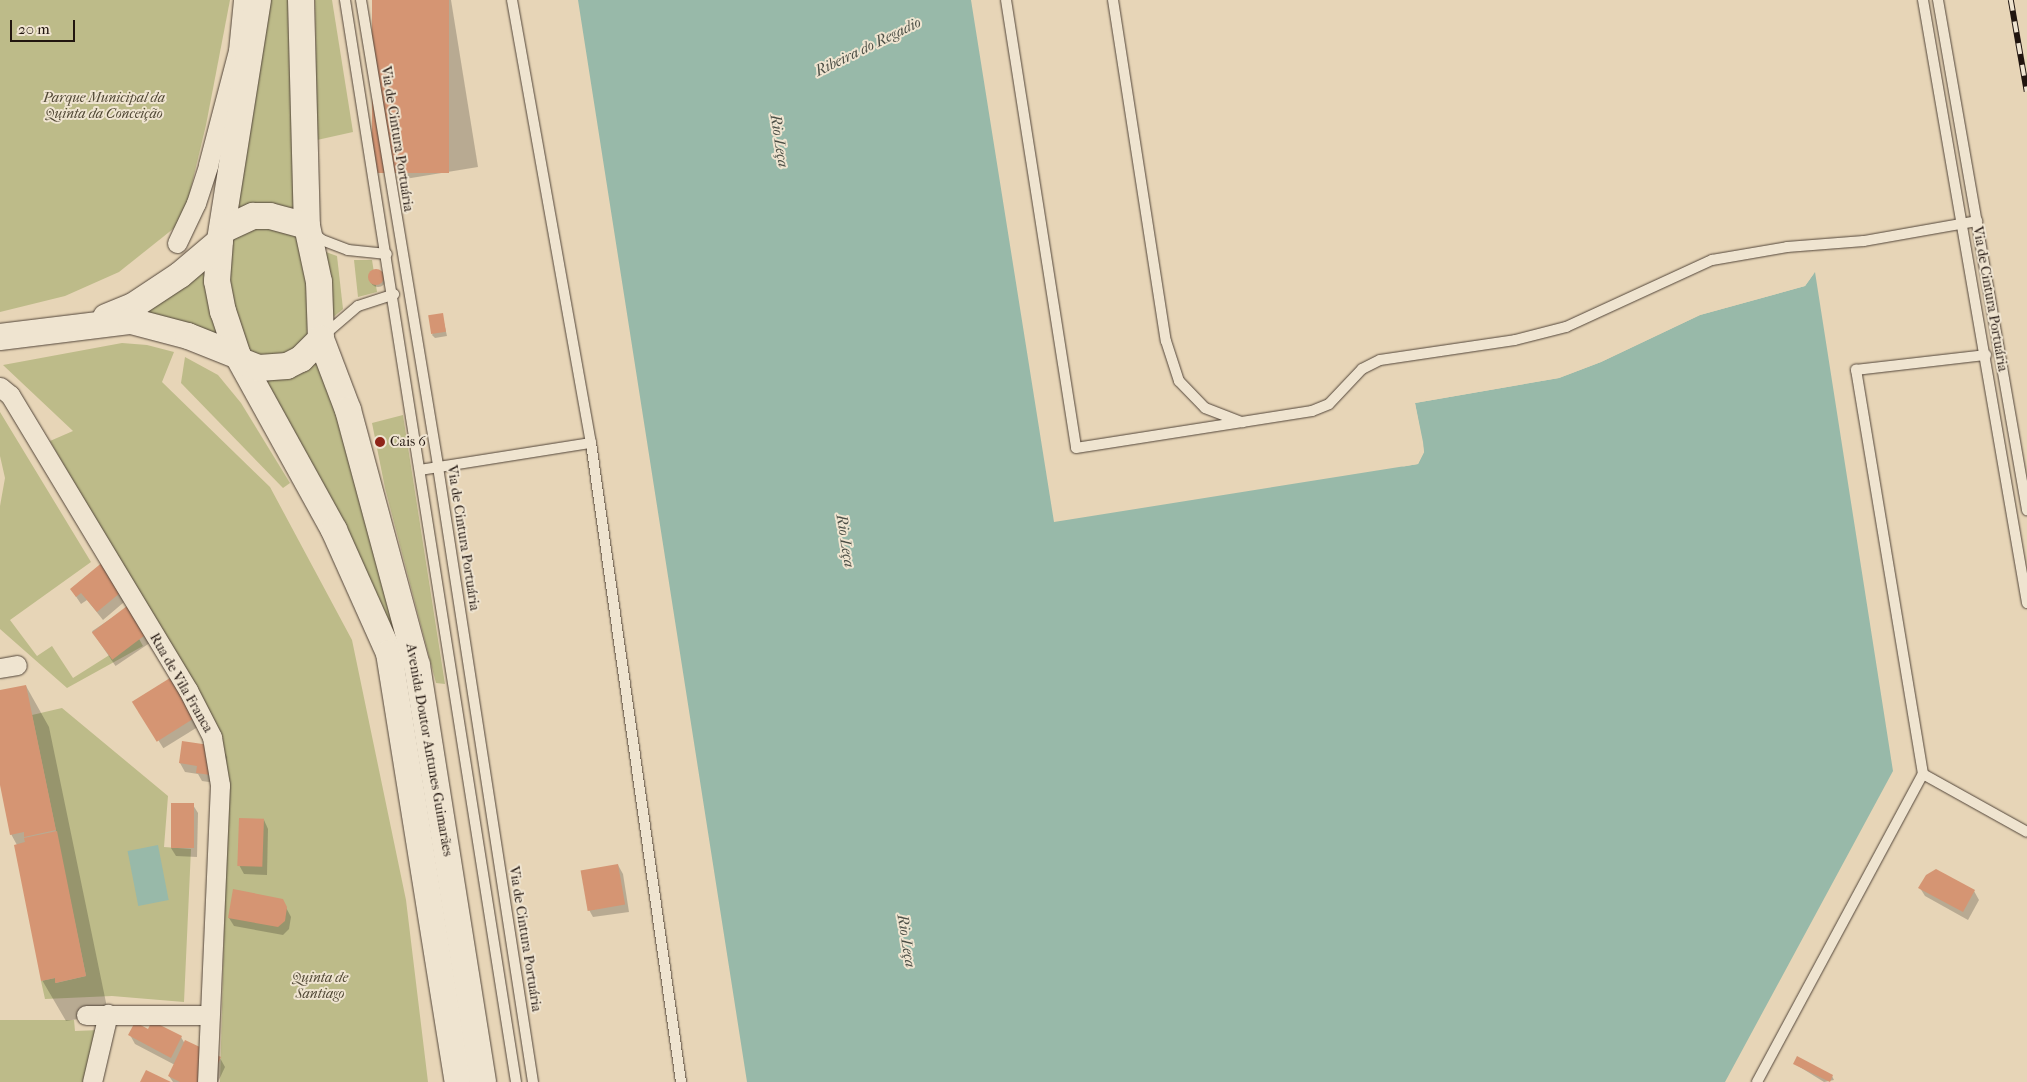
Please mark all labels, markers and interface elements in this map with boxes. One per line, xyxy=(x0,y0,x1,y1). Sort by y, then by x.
scale bar xyxy=(12,10,78,42)
water label: Ribeira do Regadio xyxy=(812,14,924,80)
text: 20 m xyxy=(18,20,50,38)
street label: Via de Cintura Portuária xyxy=(377,65,417,213)
park label: Parque Municipal da Quinta da Conceição xyxy=(43,90,165,122)
water label: Rio Leça xyxy=(766,113,792,169)
street label: Via de Cintura Portuária xyxy=(1969,225,2011,373)
place label: Cais 6 xyxy=(390,434,426,450)
marker: Cais 6 xyxy=(374,436,386,448)
street label: Via de Cintura Portuária xyxy=(443,464,483,612)
water label: Rio Leça xyxy=(832,513,858,569)
street label: Rua de Vila Franca xyxy=(146,630,216,736)
street label: Avenida Doutor Antunes Guimarães xyxy=(402,642,456,858)
street label: Via de Cintura Portuária xyxy=(505,865,545,1013)
water label: Rio Leça xyxy=(893,913,919,969)
park label: Quinta de Santiago xyxy=(292,970,348,1002)

